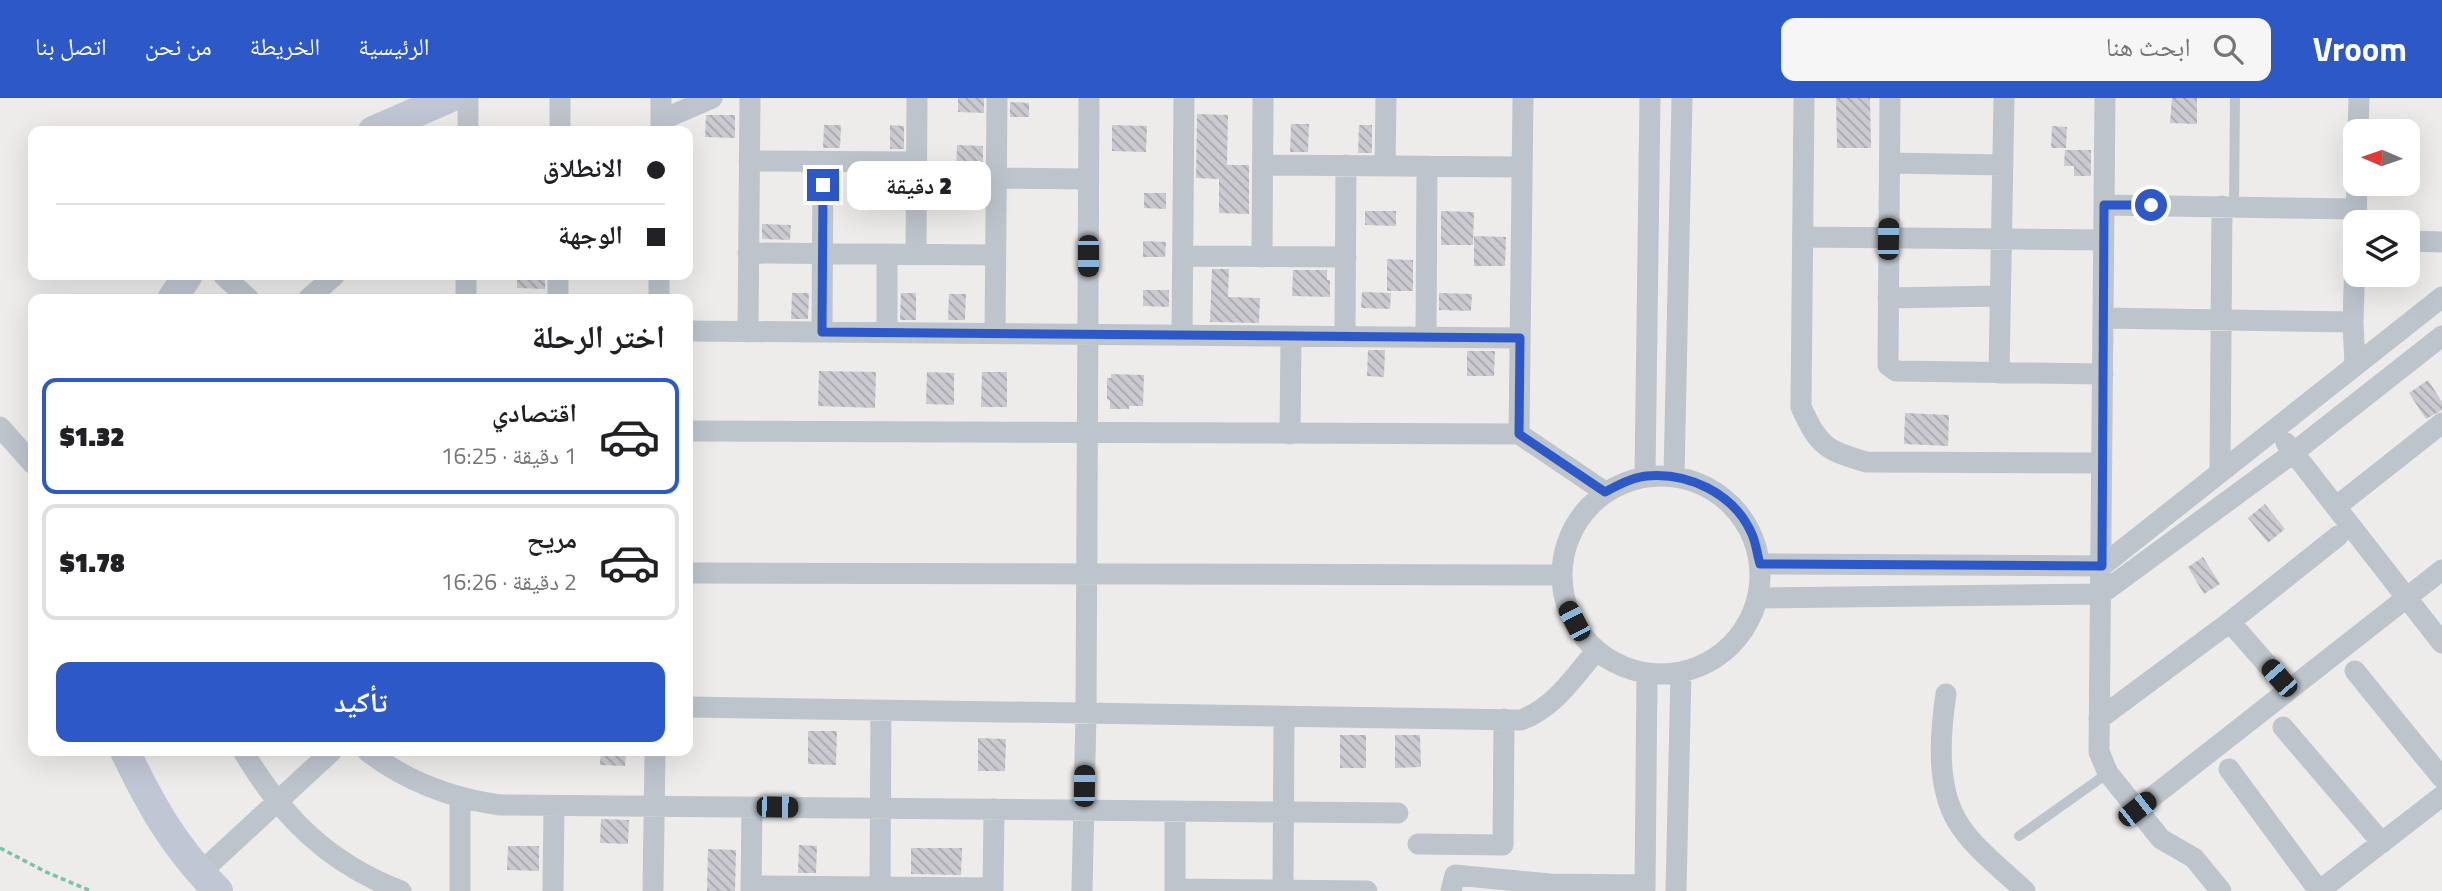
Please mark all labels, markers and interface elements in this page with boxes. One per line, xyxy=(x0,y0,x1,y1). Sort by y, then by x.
search box xyxy=(1781,18,2271,81)
text: Vroom xyxy=(2313,24,2407,74)
text: ابحث هنا xyxy=(2106,27,2191,66)
text: اتصل بنا xyxy=(35,28,107,64)
text: من نحن xyxy=(145,28,212,64)
text: الخريطة xyxy=(250,28,320,64)
text: الرئيسية xyxy=(358,28,429,64)
icon: search xyxy=(2209,30,2247,68)
north arrow xyxy=(2343,119,2420,196)
map controls xyxy=(2343,119,2420,287)
text: الانطلاق xyxy=(543,148,623,187)
callout: 2 دقيقة xyxy=(848,160,991,210)
text: 2 دقيقة xyxy=(886,168,952,203)
route end xyxy=(807,169,839,201)
route start xyxy=(2135,189,2167,221)
button: layers xyxy=(2343,210,2420,287)
text: الوجهة xyxy=(558,215,623,254)
car xyxy=(1878,218,1899,260)
car xyxy=(1078,235,1099,277)
text: اختر الرحلة xyxy=(532,312,665,360)
text: اقتصادي xyxy=(492,393,577,432)
icon: car xyxy=(598,405,661,468)
text: $1.32 xyxy=(60,417,125,456)
text: 1 دقيقة · 16:25 xyxy=(441,438,577,473)
text: مريح xyxy=(527,519,577,558)
icon: car xyxy=(598,531,661,594)
text: $1.78 xyxy=(60,543,125,582)
text: 2 دقيقة · 16:26 xyxy=(441,564,577,599)
car xyxy=(1555,598,1594,644)
car xyxy=(2258,655,2301,701)
button: تأكيد xyxy=(56,662,665,742)
car xyxy=(1074,765,1095,807)
car xyxy=(2114,788,2161,830)
car xyxy=(756,796,799,818)

